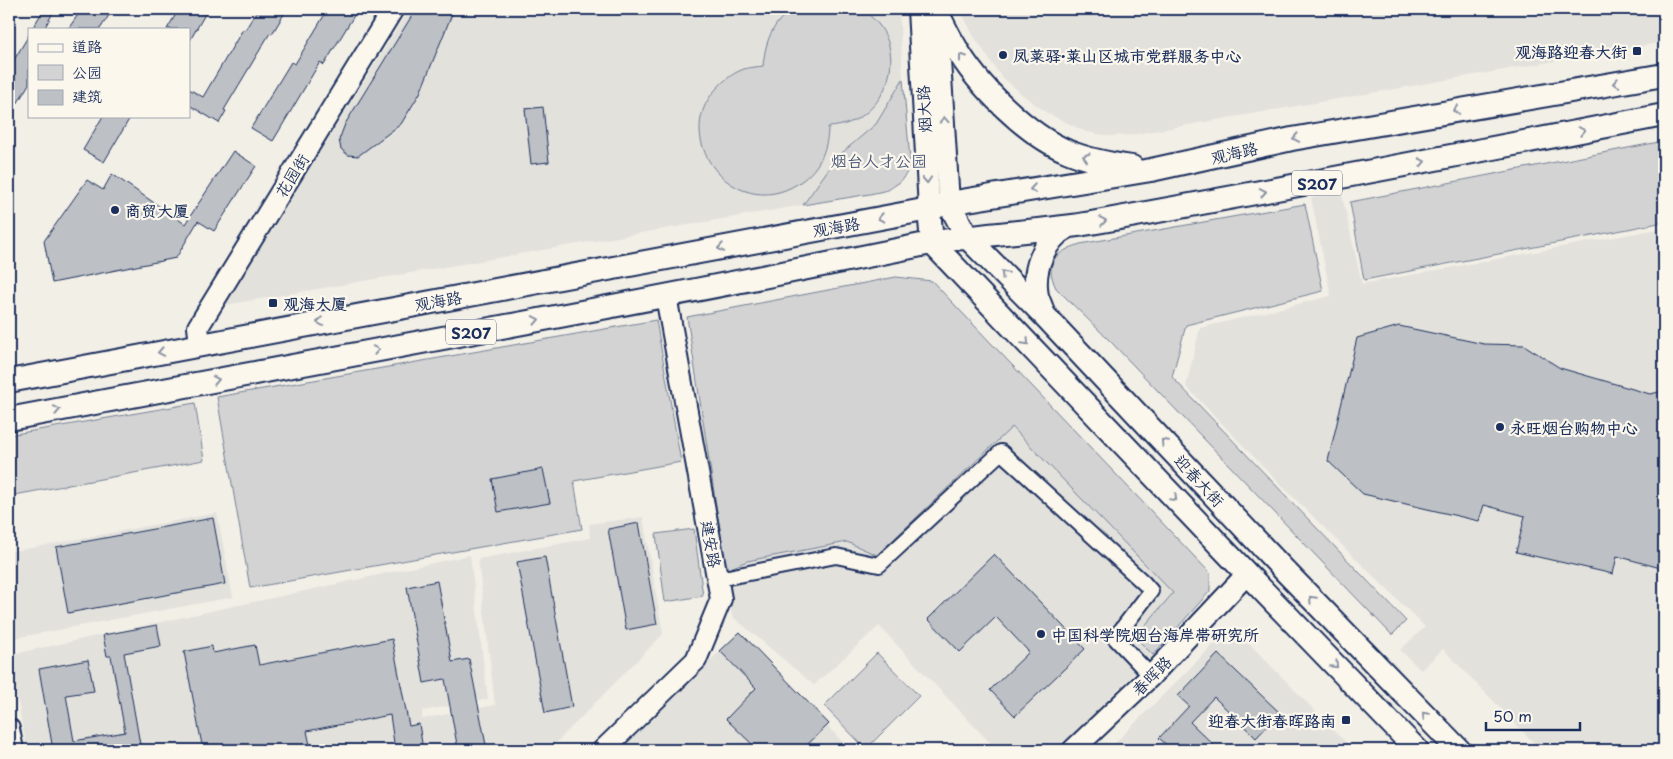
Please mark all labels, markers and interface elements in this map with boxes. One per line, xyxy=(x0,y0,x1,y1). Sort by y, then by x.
legend xyxy=(28,28,190,118)
text: 道路 xyxy=(72,34,102,57)
place label: 观海路迎春大街 xyxy=(1515,39,1627,63)
place label: 凤莱驿·莱山区城市党群服务中心 xyxy=(1013,43,1242,67)
marker: 观海路迎春大街 xyxy=(1631,45,1643,57)
marker: 凤莱驿·莱山区城市党群服务中心 xyxy=(997,49,1009,61)
one-way arrow xyxy=(959,53,968,63)
text: 公园 xyxy=(72,60,102,83)
one-way arrow xyxy=(1612,77,1621,87)
text: 建筑 xyxy=(72,84,102,107)
street label: 烟大路 xyxy=(910,84,936,134)
one-way arrow xyxy=(1452,105,1460,115)
one-way arrow xyxy=(938,115,949,123)
one-way arrow xyxy=(1577,126,1586,136)
one-way arrow xyxy=(1292,133,1300,143)
street label: 观海路 xyxy=(1208,135,1260,169)
street label: 花园街 xyxy=(268,148,314,202)
park label: 烟台人才公园 xyxy=(831,148,927,172)
one-way arrow xyxy=(1082,153,1090,163)
one-way arrow xyxy=(1418,157,1427,168)
road number: S207 xyxy=(1292,170,1342,196)
one-way arrow xyxy=(922,176,933,184)
one-way arrow xyxy=(1029,184,1038,194)
one-way arrow xyxy=(1258,188,1267,198)
place label: 商贸大厦 xyxy=(125,198,189,222)
marker: 商贸大厦 xyxy=(109,204,121,216)
street label: 观海路 xyxy=(810,210,862,242)
one-way arrow xyxy=(876,213,885,223)
one-way arrow xyxy=(1098,216,1107,226)
one-way arrow xyxy=(717,242,725,252)
one-way arrow xyxy=(1001,271,1010,280)
street label: 观海路 xyxy=(412,284,464,316)
place label: 观海大厦 xyxy=(283,291,347,315)
marker: 观海大厦 xyxy=(267,297,279,309)
one-way arrow xyxy=(316,316,325,327)
one-way arrow xyxy=(531,316,540,326)
road number: S207 xyxy=(446,320,496,344)
one-way arrow xyxy=(1020,336,1029,345)
one-way arrow xyxy=(156,346,165,356)
one-way arrow xyxy=(372,346,380,356)
one-way arrow xyxy=(212,375,221,386)
one-way arrow xyxy=(52,405,61,416)
place label: 永旺烟台购物中心 xyxy=(1510,415,1638,439)
marker: 永旺烟台购物中心 xyxy=(1494,421,1506,433)
one-way arrow xyxy=(1161,439,1170,448)
street label: 迎春大街 xyxy=(1169,448,1231,512)
one-way arrow xyxy=(1168,492,1177,501)
street label: 建安路 xyxy=(696,518,728,570)
one-way arrow xyxy=(1309,595,1318,604)
place label: 中国科学院烟台海岸带研究所 xyxy=(1051,622,1259,646)
marker: 中国科学院烟台海岸带研究所 xyxy=(1035,628,1047,640)
street label: 春晖路 xyxy=(1126,650,1176,700)
one-way arrow xyxy=(1329,660,1338,669)
scale bar xyxy=(1486,699,1579,731)
text: 50 m xyxy=(1493,704,1532,727)
place label: 迎春大街春晖路南 xyxy=(1208,708,1336,732)
one-way arrow xyxy=(1422,712,1431,721)
marker: 迎春大街春晖路南 xyxy=(1340,714,1352,726)

